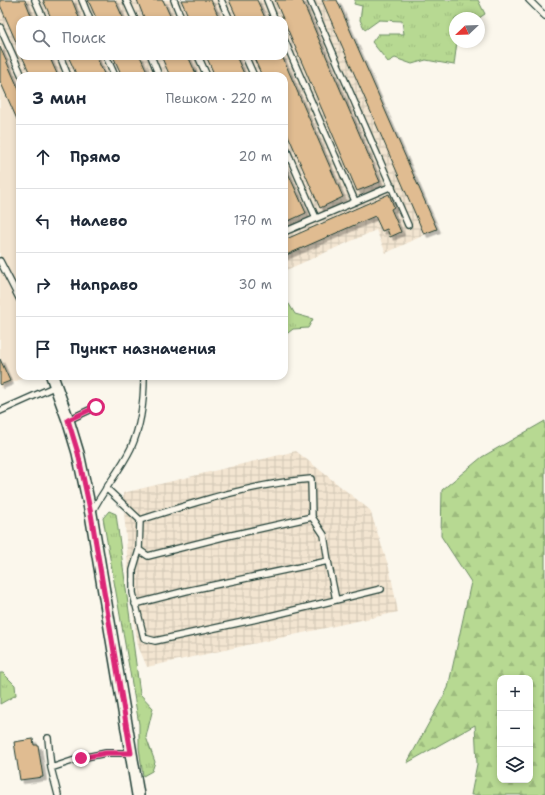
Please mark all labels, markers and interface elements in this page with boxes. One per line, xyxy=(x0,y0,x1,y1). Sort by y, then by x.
north arrow xyxy=(449,12,485,48)
search box xyxy=(16,16,288,60)
icon: search xyxy=(30,27,52,49)
text: Поиск xyxy=(62,28,106,48)
text: 3 мин xyxy=(32,87,87,109)
text: Пешком · 220 m xyxy=(166,90,272,107)
icon: ahead xyxy=(32,146,54,168)
text: Прямо xyxy=(70,147,120,167)
text: 20 m xyxy=(239,148,272,165)
icon: left xyxy=(32,210,54,232)
text: Налево xyxy=(70,211,128,231)
text: 170 m xyxy=(234,212,272,229)
icon: right xyxy=(32,274,54,296)
text: Направо xyxy=(70,275,138,295)
text: 30 m xyxy=(238,276,272,293)
icon: arrive xyxy=(32,338,54,360)
text: Пункт назначения xyxy=(70,339,216,359)
route start xyxy=(87,398,105,416)
map controls xyxy=(497,675,533,783)
button: + xyxy=(497,675,533,711)
button: − xyxy=(497,711,533,747)
button: layers xyxy=(497,747,533,783)
route end xyxy=(72,749,90,767)

